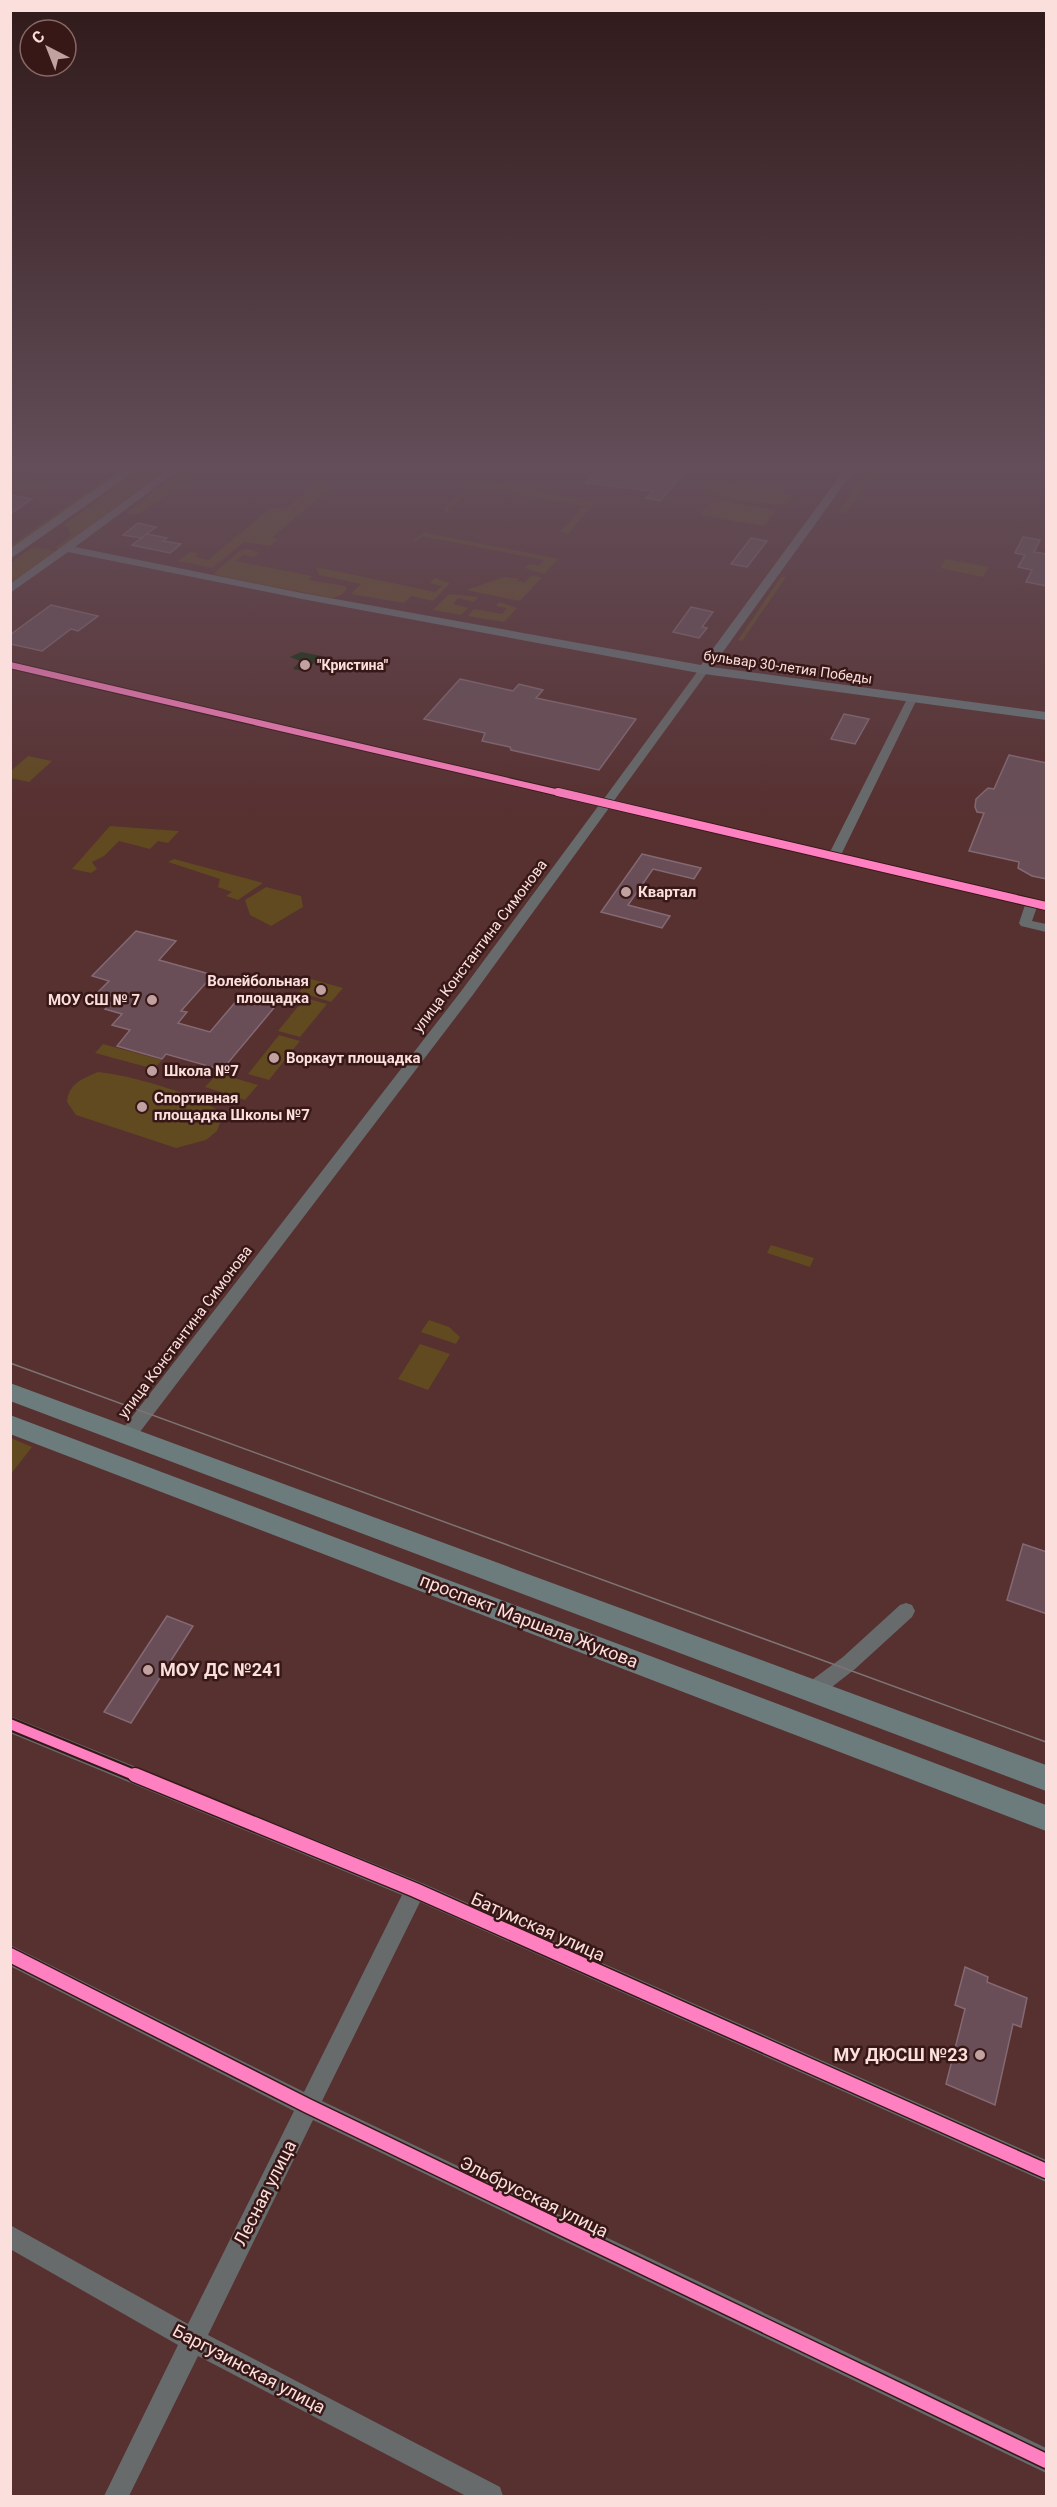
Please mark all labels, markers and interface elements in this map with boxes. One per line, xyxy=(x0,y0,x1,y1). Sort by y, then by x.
north arrow xyxy=(18,18,78,78)
text: С xyxy=(28,27,49,48)
street label: бульвар 30-летия Победы xyxy=(703,647,873,687)
place label: "Кристина" xyxy=(317,657,389,673)
marker: "Кристина" xyxy=(298,658,312,672)
street label: улица Константина Симонова xyxy=(409,856,551,1036)
place label: Квартал xyxy=(638,883,696,901)
marker: Квартал xyxy=(619,885,633,899)
place label: Волейбольная площадка xyxy=(207,972,309,1007)
marker: Волейбольная площадка xyxy=(314,983,328,997)
place label: МОУ СШ № 7 xyxy=(48,991,140,1009)
marker: МОУ СШ № 7 xyxy=(145,993,159,1007)
place label: Воркаут площадка xyxy=(286,1049,421,1067)
marker: Воркаут площадка xyxy=(267,1051,281,1065)
place label: Школа №7 xyxy=(164,1062,239,1080)
marker: Школа №7 xyxy=(145,1064,159,1078)
place label: Спортивная площадка Школы №7 xyxy=(154,1089,310,1124)
marker: Спортивная площадка Школы №7 xyxy=(135,1100,149,1114)
street label: улица Константина Симонова xyxy=(114,1242,256,1422)
street label: проспект Маршала Жукова xyxy=(417,1569,641,1672)
place label: МОУ ДС №241 xyxy=(160,1659,283,1680)
marker: МОУ ДС №241 xyxy=(141,1663,155,1677)
street label: Батумская улица xyxy=(468,1888,608,1965)
place label: МУ ДЮСШ №23 xyxy=(834,2044,968,2065)
marker: МУ ДЮСШ №23 xyxy=(973,2048,987,2062)
street label: Лесная улица xyxy=(229,2136,300,2249)
street label: Эльбрусская улица xyxy=(457,2152,612,2242)
street label: Баргузинская улица xyxy=(169,2319,329,2418)

